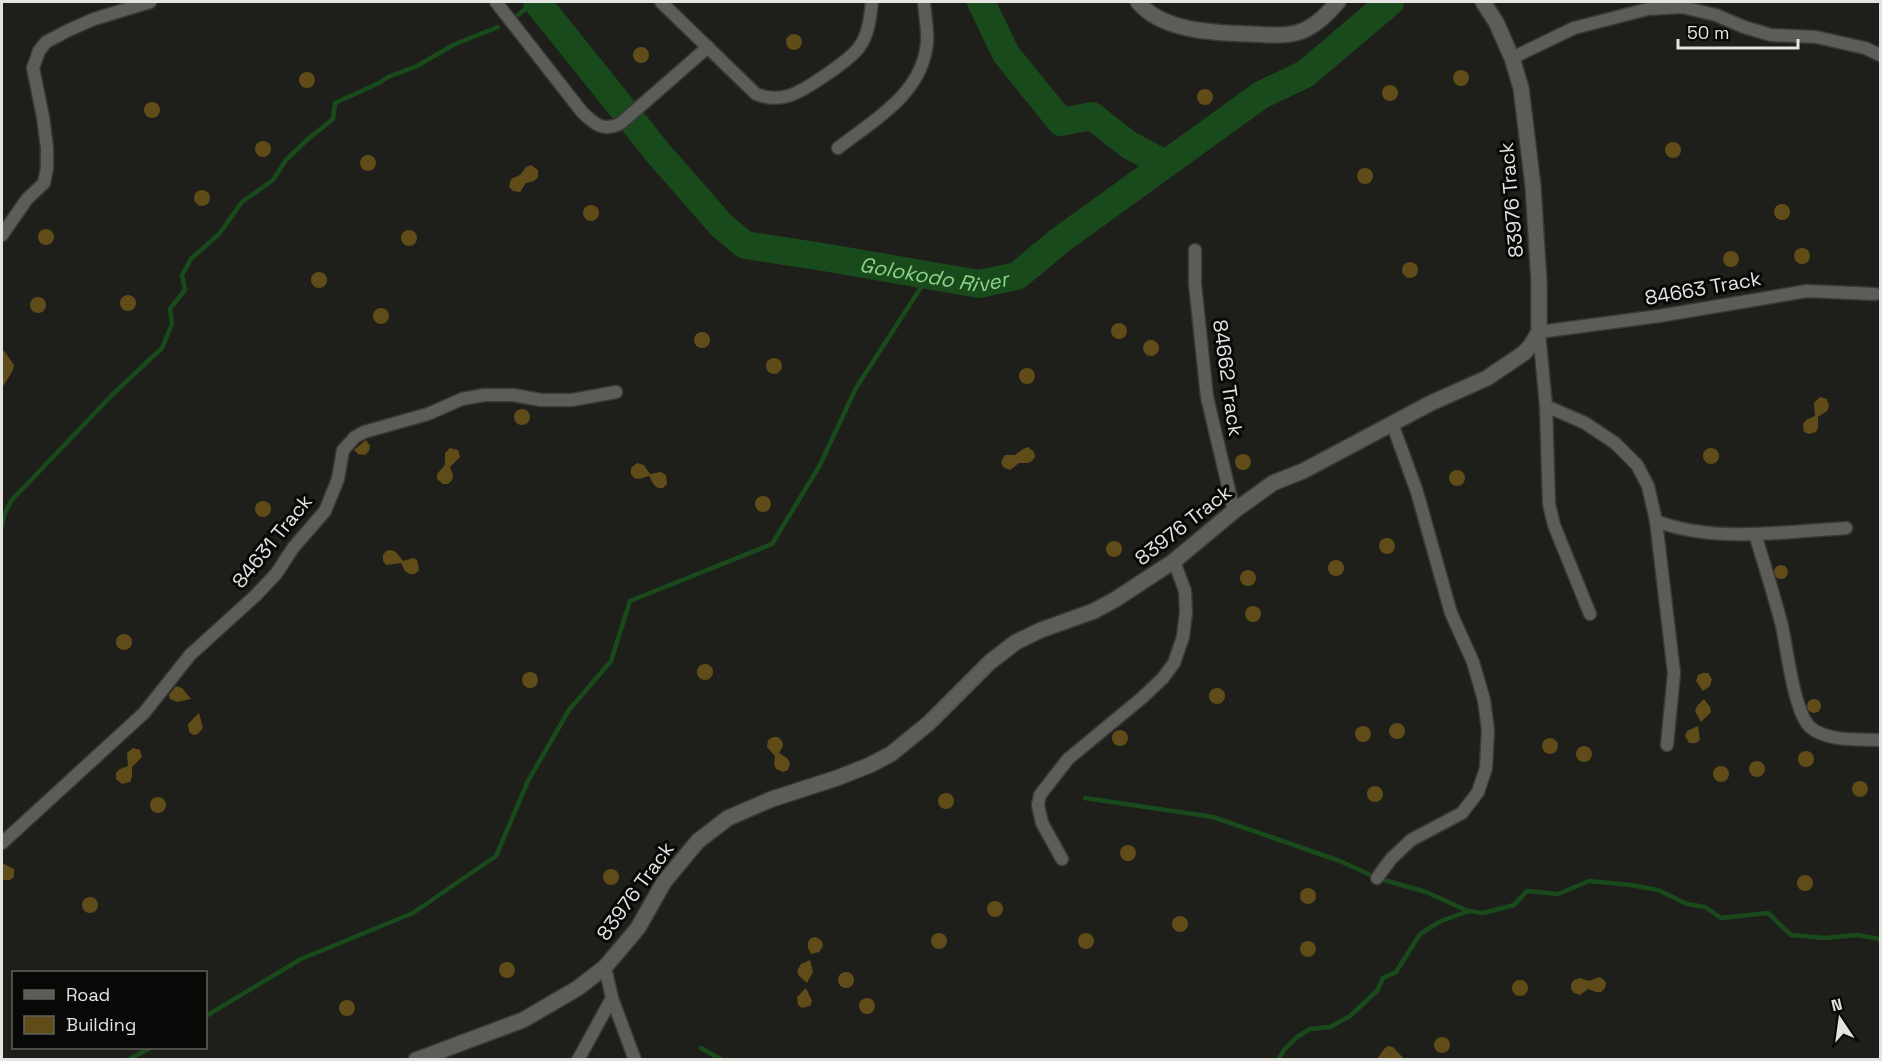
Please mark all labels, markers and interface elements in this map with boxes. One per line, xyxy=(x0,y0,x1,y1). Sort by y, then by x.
scale bar xyxy=(1678,12,1798,50)
text: 50 m xyxy=(1687,21,1729,44)
street label: 83976 Track xyxy=(1493,141,1529,259)
water label: Golokodo River xyxy=(858,250,1013,298)
street label: 84663 Track xyxy=(1643,265,1763,311)
street label: 84662 Track xyxy=(1207,318,1249,438)
street label: 83976 Track xyxy=(1129,479,1237,571)
street label: 84631 Track xyxy=(226,489,318,593)
street label: 83976 Track xyxy=(590,836,680,945)
legend xyxy=(12,971,207,1049)
text: Road xyxy=(66,983,110,1006)
north arrow xyxy=(1810,989,1870,1049)
text: N xyxy=(1829,993,1844,1016)
text: Building xyxy=(66,1013,136,1036)

